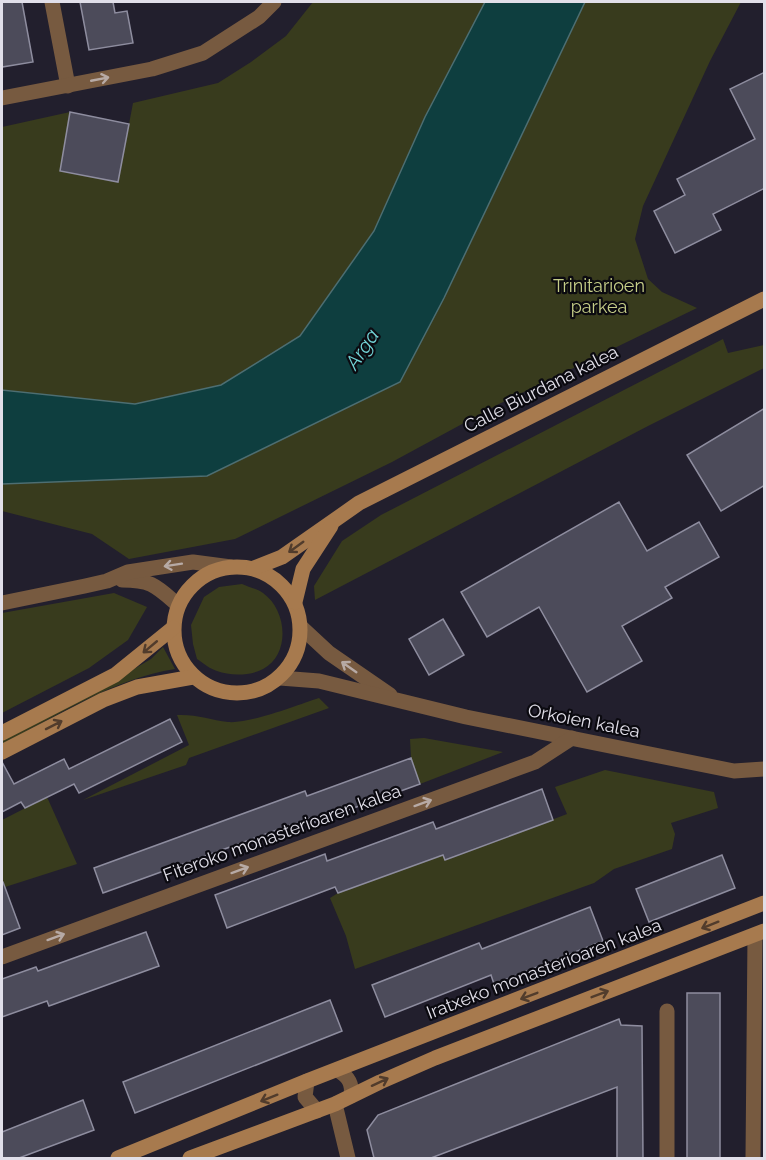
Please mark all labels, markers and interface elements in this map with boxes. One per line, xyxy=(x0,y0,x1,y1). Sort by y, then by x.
one-way arrow xyxy=(90,73,110,84)
park label: Trinitarioen parkea xyxy=(553,275,645,317)
water label: Arga xyxy=(339,324,384,375)
street label: Calle Biurdana kalea xyxy=(460,341,621,437)
one-way arrow xyxy=(289,540,305,553)
one-way arrow xyxy=(164,559,184,570)
one-way arrow xyxy=(143,640,158,654)
one-way arrow xyxy=(341,661,358,673)
street label: Orkoien kalea xyxy=(526,699,642,742)
one-way arrow xyxy=(44,719,62,730)
street label: Fiteroko monasterioaren kalea xyxy=(160,780,404,885)
one-way arrow xyxy=(413,796,432,807)
one-way arrow xyxy=(230,864,248,875)
street label: Iratxeko monasterioaren kalea xyxy=(423,914,664,1023)
one-way arrow xyxy=(701,920,720,931)
one-way arrow xyxy=(47,931,65,942)
one-way arrow xyxy=(590,988,609,999)
one-way arrow xyxy=(520,991,538,1002)
one-way arrow xyxy=(371,1076,389,1087)
one-way arrow xyxy=(260,1093,279,1104)

